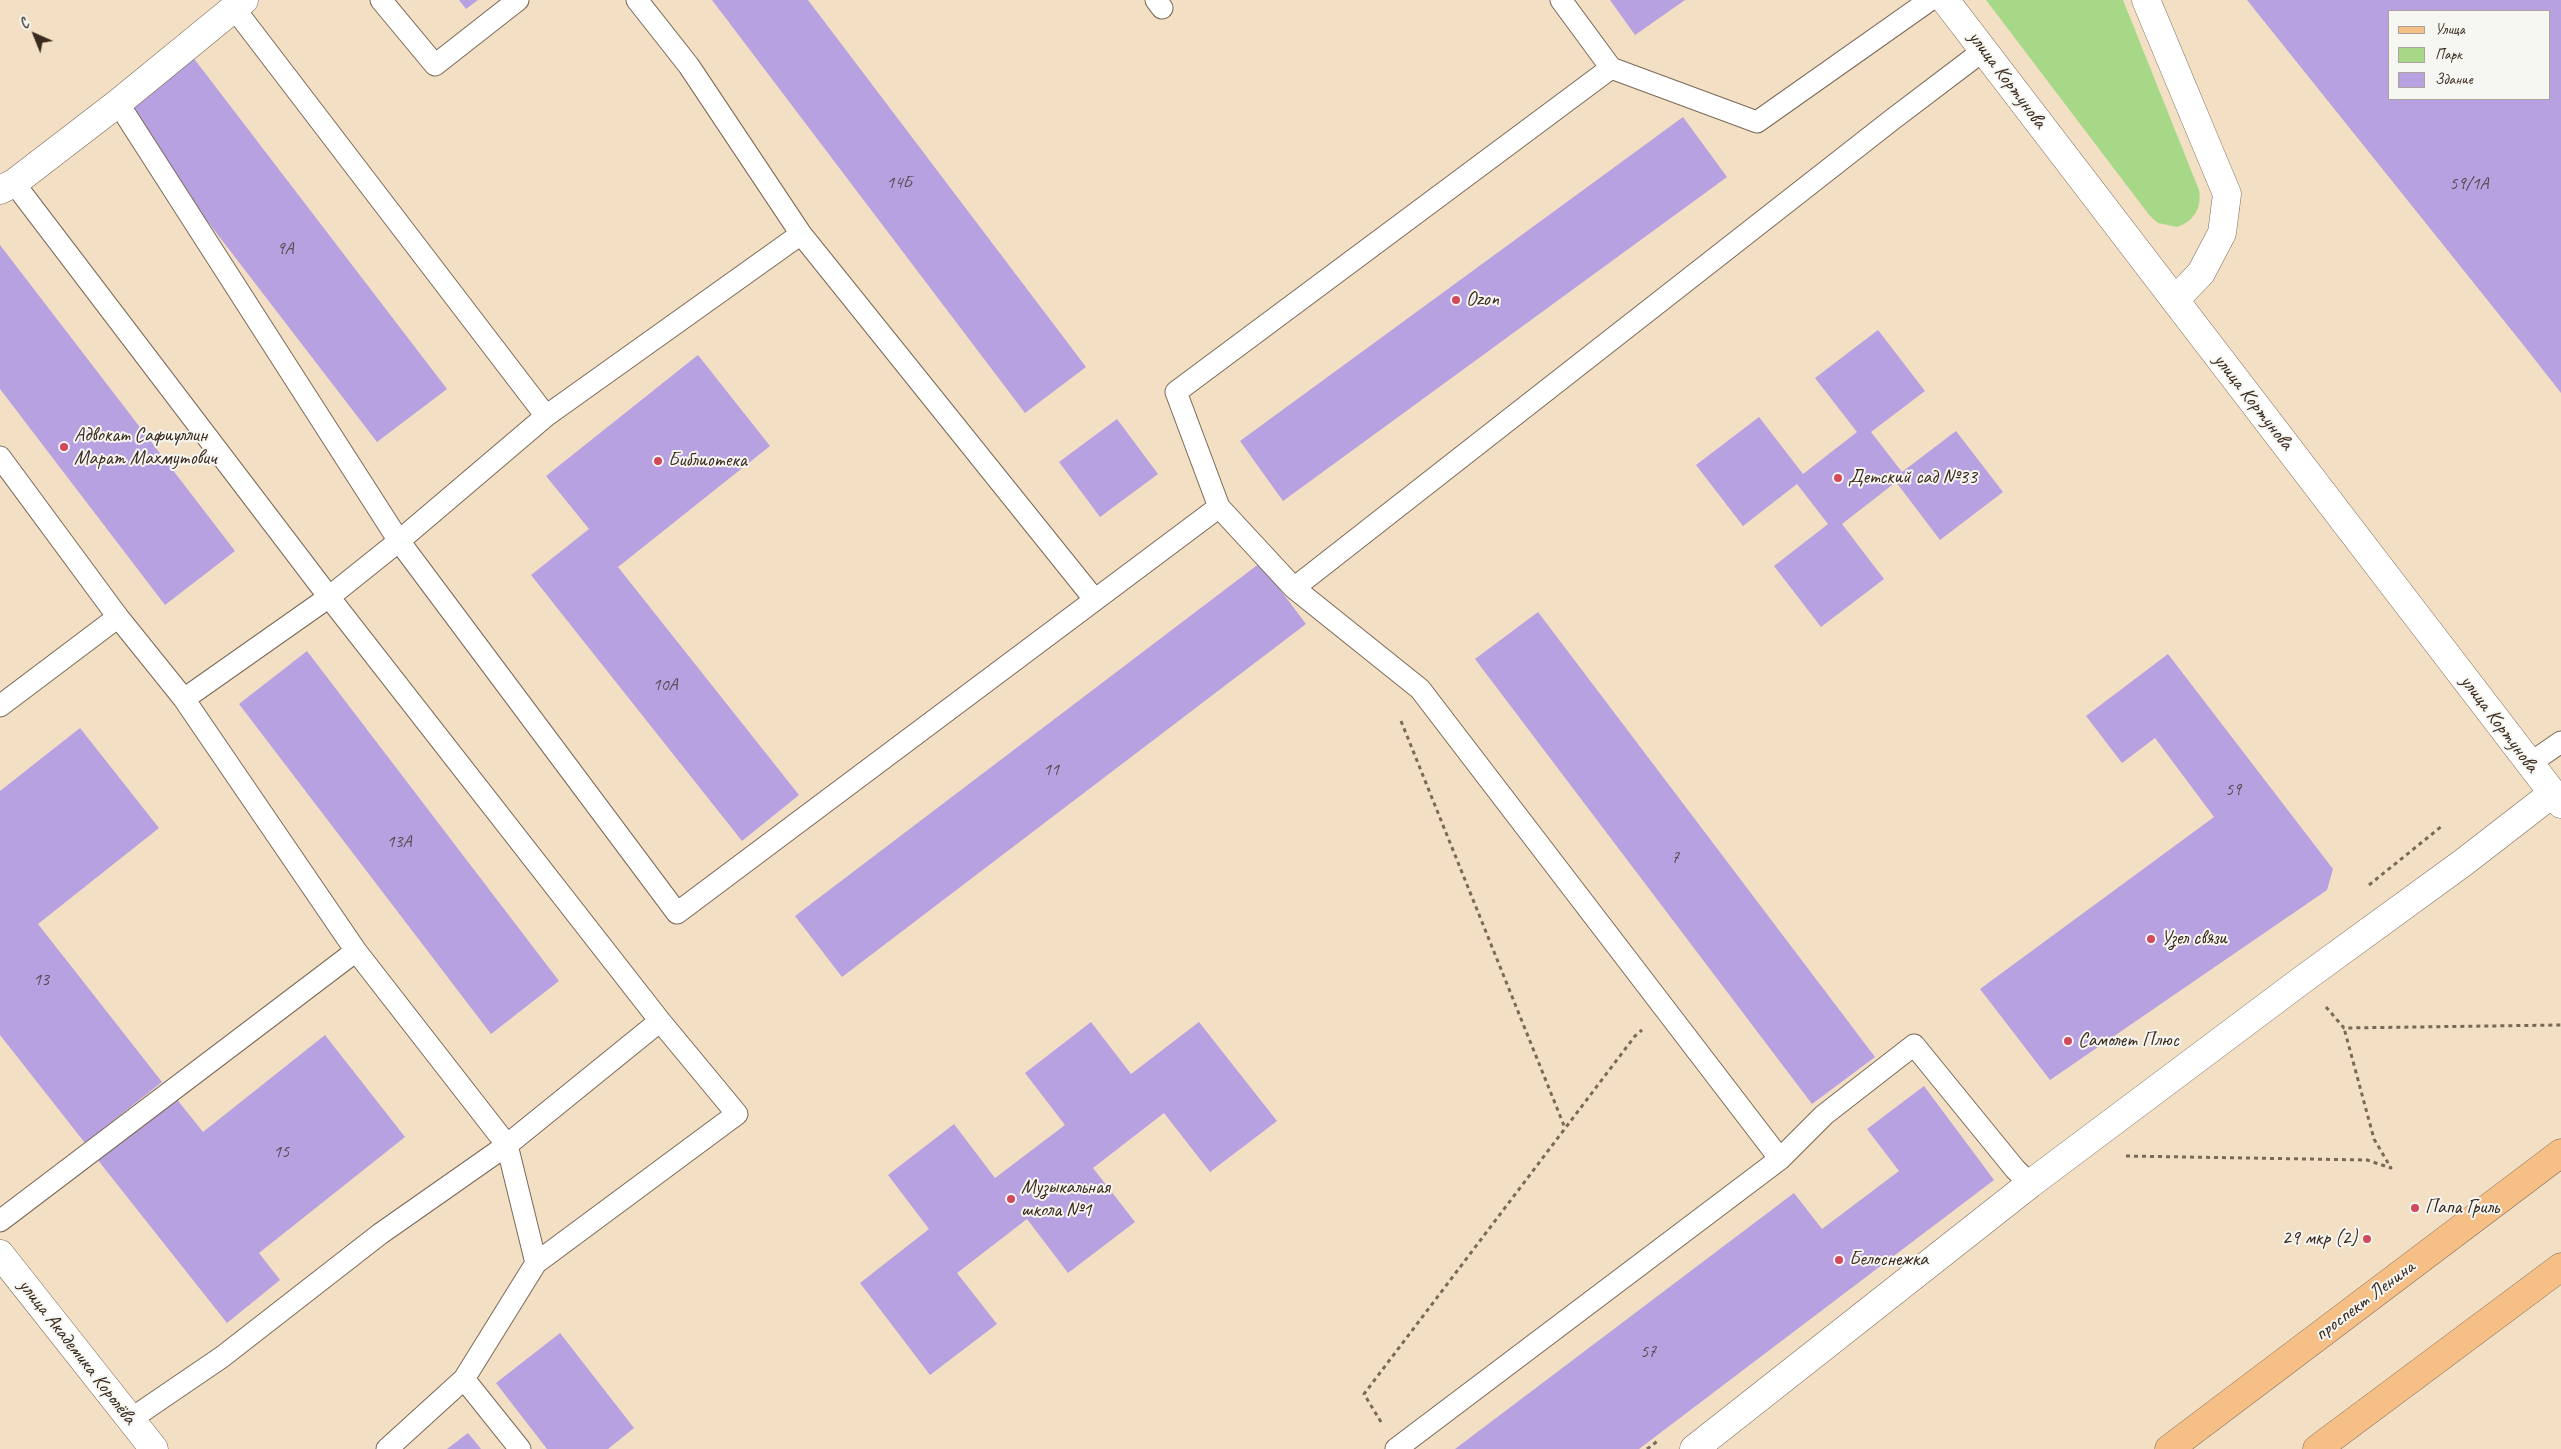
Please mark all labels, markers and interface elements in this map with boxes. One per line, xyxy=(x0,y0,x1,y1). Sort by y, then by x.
north arrow xyxy=(10,10,60,60)
legend xyxy=(2388,10,2551,100)
text: С xyxy=(16,15,33,32)
text: Улица xyxy=(2435,20,2465,39)
street label: улица Кортунова xyxy=(1963,26,2051,134)
text: Парк xyxy=(2435,45,2462,64)
text: Здание xyxy=(2435,70,2473,89)
house number: 14Б xyxy=(886,172,912,194)
house number: 59/1А xyxy=(2449,173,2489,195)
house number: 9А xyxy=(276,238,294,260)
place label: Ozon xyxy=(1466,288,1499,312)
marker: Ozon xyxy=(1450,294,1462,306)
street label: улица Кортунова xyxy=(2208,349,2298,455)
place label: Адвокат Сафиуллин Марат Махмутович xyxy=(74,424,216,471)
marker: Адвокат Сафиуллин Марат Махмутович xyxy=(58,441,70,453)
place label: Библиотека xyxy=(668,449,747,473)
marker: Библиотека xyxy=(652,455,664,467)
place label: Детский сад №33 xyxy=(1848,466,1977,490)
marker: Детский сад №33 xyxy=(1832,472,1844,484)
street label: улица Кортунова xyxy=(2455,670,2543,778)
house number: 10А xyxy=(652,674,678,696)
house number: 11 xyxy=(1043,759,1059,781)
house number: 59 xyxy=(2225,779,2241,801)
house number: 13А xyxy=(386,831,412,853)
house number: 7 xyxy=(1671,847,1679,869)
place label: Узел связи xyxy=(2161,927,2227,951)
marker: Узел связи xyxy=(2145,933,2157,945)
house number: 13 xyxy=(33,969,49,991)
place label: Самолет Плюс xyxy=(2078,1029,2179,1053)
marker: Самолет Плюс xyxy=(2062,1035,2074,1047)
house number: 15 xyxy=(273,1141,289,1163)
place label: Музыкальная школа №1 xyxy=(1021,1176,1110,1223)
marker: Музыкальная школа №1 xyxy=(1005,1193,1017,1205)
place label: Папа Гриль xyxy=(2425,1196,2499,1220)
marker: Папа Гриль xyxy=(2409,1202,2421,1214)
place label: 29 мкр (2) xyxy=(2282,1227,2357,1251)
marker: 29 мкр (2) xyxy=(2361,1233,2373,1245)
place label: Белоснежка xyxy=(1849,1248,1928,1272)
marker: Белоснежка xyxy=(1833,1254,1845,1266)
street label: проспект Ленина xyxy=(2310,1256,2420,1346)
street label: улица Академика Королёва xyxy=(13,1274,141,1430)
house number: 57 xyxy=(1640,1341,1656,1363)

